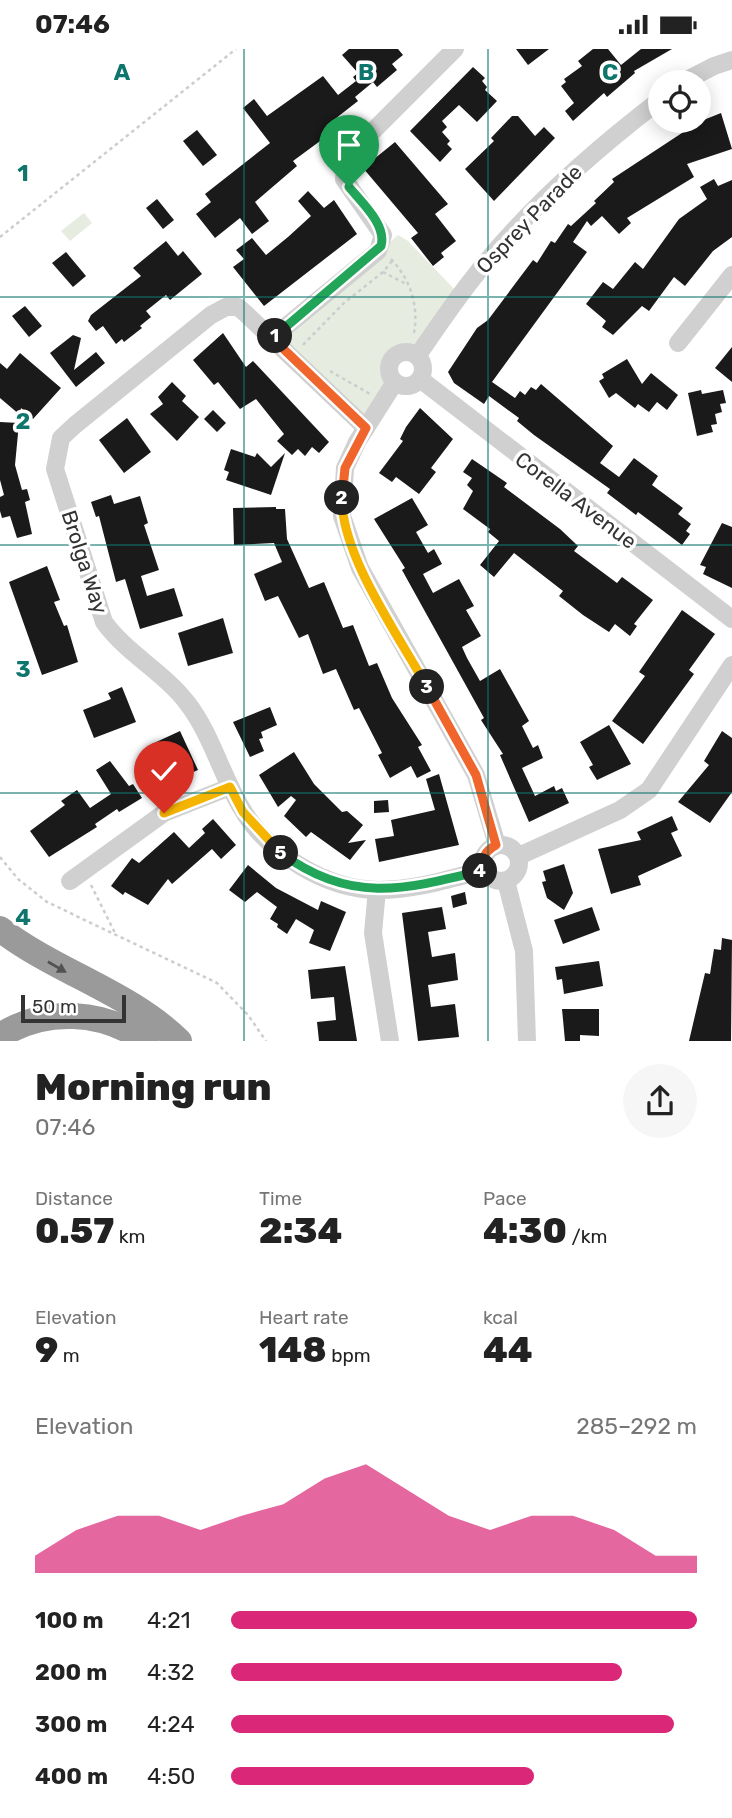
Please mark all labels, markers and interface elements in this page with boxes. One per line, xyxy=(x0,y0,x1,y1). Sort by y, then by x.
text: 07:46 xyxy=(35,9,110,40)
text: A xyxy=(114,58,131,86)
text: B xyxy=(358,58,374,86)
text: C xyxy=(602,58,618,86)
map controls xyxy=(648,70,711,133)
button: locate xyxy=(648,70,711,133)
pin xyxy=(319,115,379,187)
icon: arrive xyxy=(330,126,368,164)
text: 1 xyxy=(17,159,29,187)
street label: Osprey Parade xyxy=(471,160,587,278)
pin: 1 xyxy=(258,319,292,353)
text: 1 xyxy=(270,324,279,347)
text: 2 xyxy=(16,407,30,435)
street label: Corella Avenue xyxy=(510,446,642,554)
pin: 2 xyxy=(324,481,360,515)
text: 2 xyxy=(335,486,348,509)
street label: Brolga Way xyxy=(57,507,114,617)
text: 3 xyxy=(15,655,31,683)
pin: 3 xyxy=(410,669,444,705)
text: 3 xyxy=(420,675,433,698)
pin xyxy=(134,741,194,813)
icon: check xyxy=(145,752,183,790)
pin: 5 xyxy=(264,835,298,871)
text: 5 xyxy=(274,841,287,864)
pin: 4 xyxy=(462,853,498,889)
text: 4 xyxy=(473,859,486,882)
text: 4 xyxy=(15,903,31,931)
one-way arrow xyxy=(47,961,67,973)
scale bar xyxy=(21,992,126,1024)
text: 50 m xyxy=(32,995,77,1018)
text: Morning run xyxy=(35,1064,272,1110)
button: share xyxy=(623,1064,697,1138)
text: 07:46 xyxy=(35,1113,95,1141)
text: Distance xyxy=(35,1187,113,1210)
text: Time xyxy=(259,1187,302,1210)
text: Pace xyxy=(483,1187,527,1210)
text: 0.57 xyxy=(35,1210,114,1252)
text: 2:34 xyxy=(259,1210,342,1252)
text: 4:30 xyxy=(483,1210,567,1252)
text: km xyxy=(114,1225,145,1248)
text: /km xyxy=(567,1225,607,1248)
text: Elevation xyxy=(35,1306,116,1329)
text: Heart rate xyxy=(259,1306,349,1329)
text: kcal xyxy=(483,1306,518,1329)
text: 9 xyxy=(35,1329,58,1371)
text: 148 xyxy=(259,1329,327,1371)
text: 44 xyxy=(483,1329,533,1371)
text: m xyxy=(58,1344,80,1367)
text: bpm xyxy=(327,1344,371,1367)
text: Elevation xyxy=(35,1412,134,1440)
text: 285–292 m xyxy=(576,1412,697,1440)
text: 100 m xyxy=(35,1606,104,1634)
text: 4:21 xyxy=(147,1606,191,1634)
text: 200 m xyxy=(35,1658,107,1686)
text: 4:32 xyxy=(147,1658,195,1686)
text: 300 m xyxy=(35,1710,107,1738)
text: 4:24 xyxy=(147,1710,195,1738)
text: 400 m xyxy=(35,1762,108,1790)
text: 4:50 xyxy=(147,1762,195,1790)

